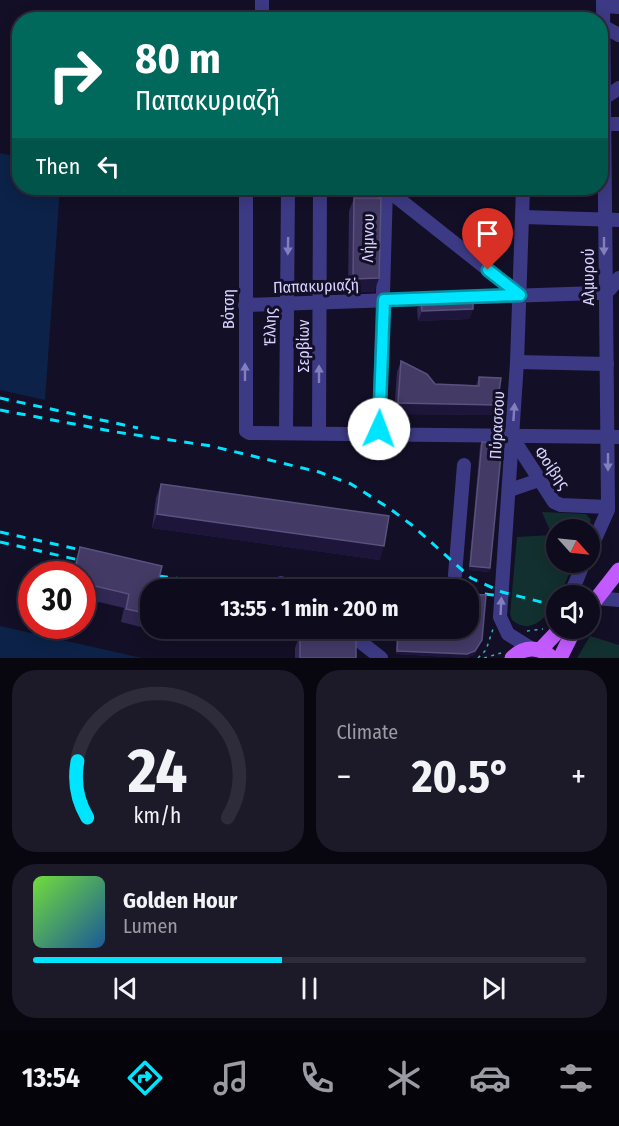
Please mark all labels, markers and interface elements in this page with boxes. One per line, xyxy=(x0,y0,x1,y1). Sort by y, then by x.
text: 80 m xyxy=(135,34,221,84)
icon: right xyxy=(36,36,114,114)
text: Παπακυριαζή xyxy=(135,85,280,117)
icon: left xyxy=(92,150,125,183)
text: Then xyxy=(36,153,80,180)
pin xyxy=(462,208,513,270)
street label: Λήμνου xyxy=(358,213,378,263)
icon: arrive xyxy=(471,217,504,250)
one-way arrow xyxy=(283,236,293,255)
one-way arrow xyxy=(599,236,609,255)
street label: Αλμυρού xyxy=(579,248,598,306)
street label: Παπακυριαζή xyxy=(273,275,359,297)
street label: Βότση xyxy=(219,289,238,329)
street label: Έλλης xyxy=(260,307,280,346)
street label: Σερβίων xyxy=(294,319,313,373)
one-way arrow xyxy=(240,363,250,382)
one-way arrow xyxy=(314,364,324,383)
street label: Πύρασσου xyxy=(486,390,508,460)
position arrow xyxy=(347,397,411,461)
one-way arrow xyxy=(509,402,519,421)
street label: Φοίβης xyxy=(530,443,574,493)
one-way arrow xyxy=(603,452,613,471)
north arrow xyxy=(546,519,600,573)
map controls xyxy=(546,519,600,639)
speed limit sign: 30 xyxy=(18,561,96,639)
button: sound xyxy=(546,585,600,639)
text: 13:55 · 1 min · 200 m xyxy=(220,595,399,622)
one-way arrow xyxy=(496,597,506,616)
text: Climate xyxy=(337,720,398,744)
text: 24 xyxy=(127,734,188,809)
text: 20.5° xyxy=(412,750,511,804)
text: − xyxy=(337,757,351,797)
text: + xyxy=(571,757,586,797)
text: km/h xyxy=(134,803,182,829)
text: Golden Hour xyxy=(123,887,237,914)
text: Lumen xyxy=(123,914,178,938)
icon: previous xyxy=(109,972,142,1005)
icon: pause xyxy=(293,972,326,1005)
icon: next xyxy=(477,972,510,1005)
icon: directions xyxy=(124,1057,166,1099)
icon: music xyxy=(210,1057,252,1099)
icon: phone xyxy=(296,1057,338,1099)
icon: climate xyxy=(383,1057,425,1099)
icon: car xyxy=(469,1057,511,1099)
icon: filters xyxy=(555,1057,597,1099)
text: 13:54 xyxy=(22,1062,80,1094)

